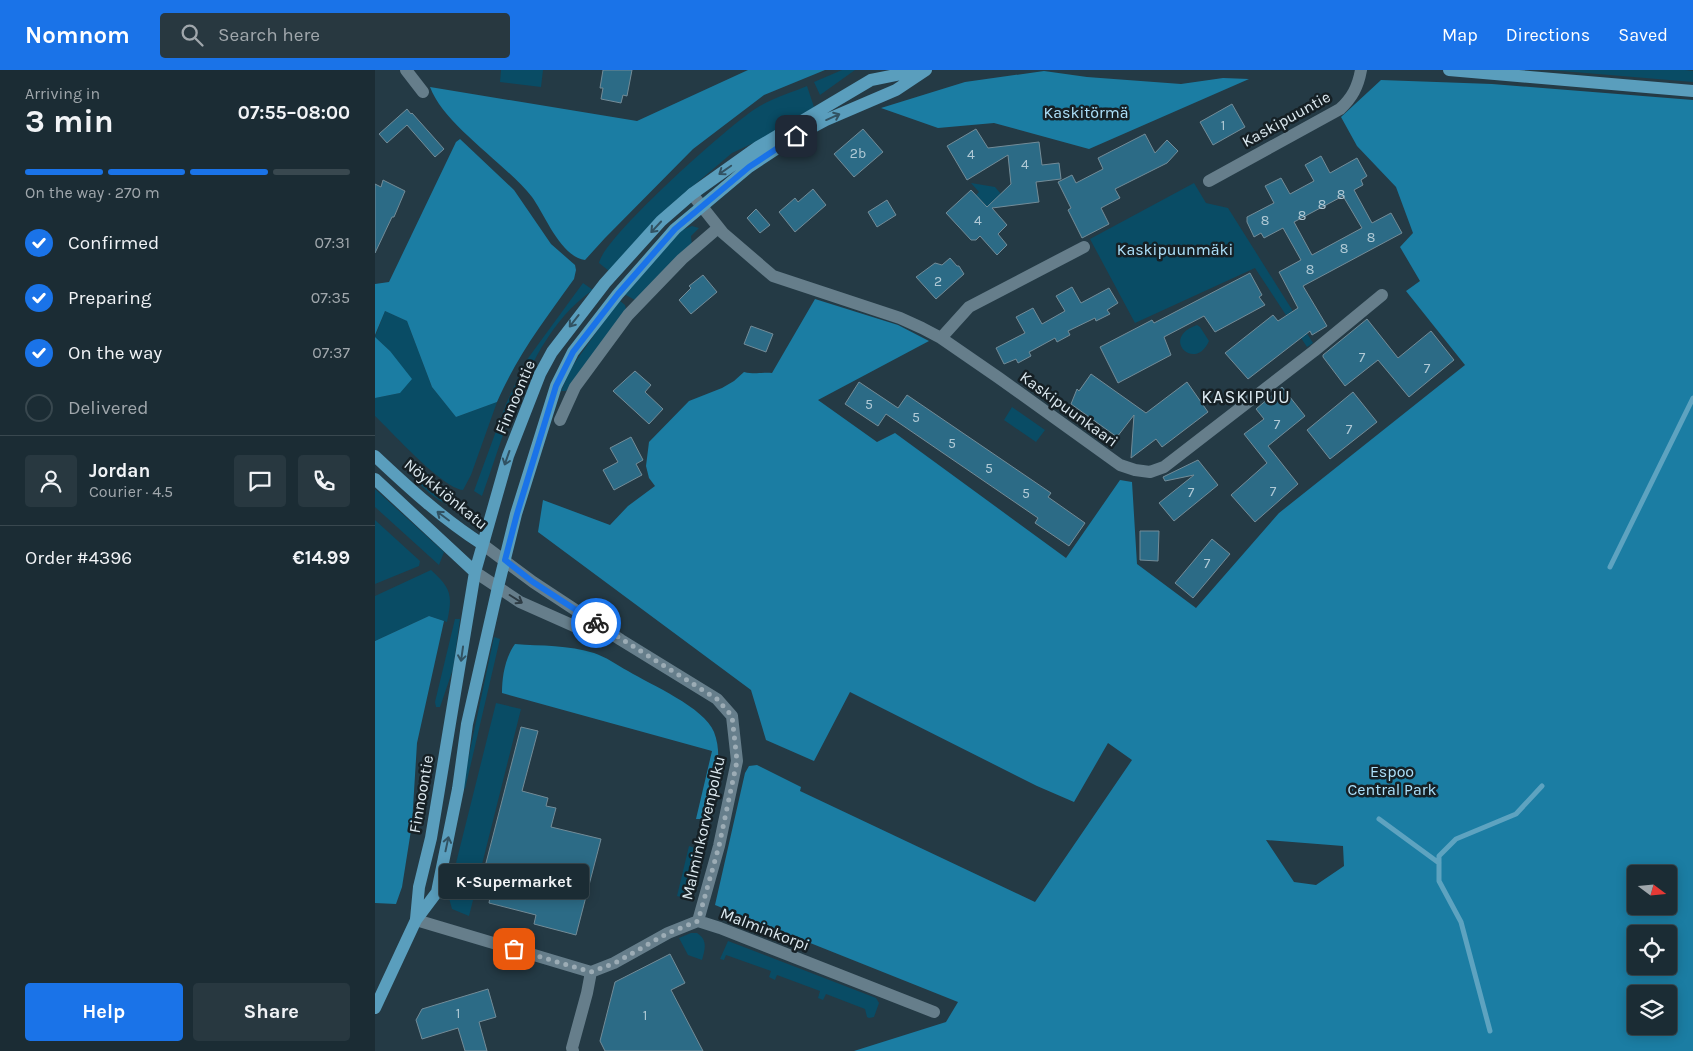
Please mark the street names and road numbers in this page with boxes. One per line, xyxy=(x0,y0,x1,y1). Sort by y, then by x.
street label: Kaskipuuntie xyxy=(1238,87,1334,151)
street label: Finnoontie xyxy=(491,357,539,437)
street label: Kaskipuunkaari xyxy=(1016,367,1122,451)
street label: Nöykkiönkatu xyxy=(400,455,492,533)
street label: Finnoontie xyxy=(405,754,437,834)
street label: Malminkorvenpolku xyxy=(677,754,729,902)
street label: Malminkorpi xyxy=(718,903,812,955)

